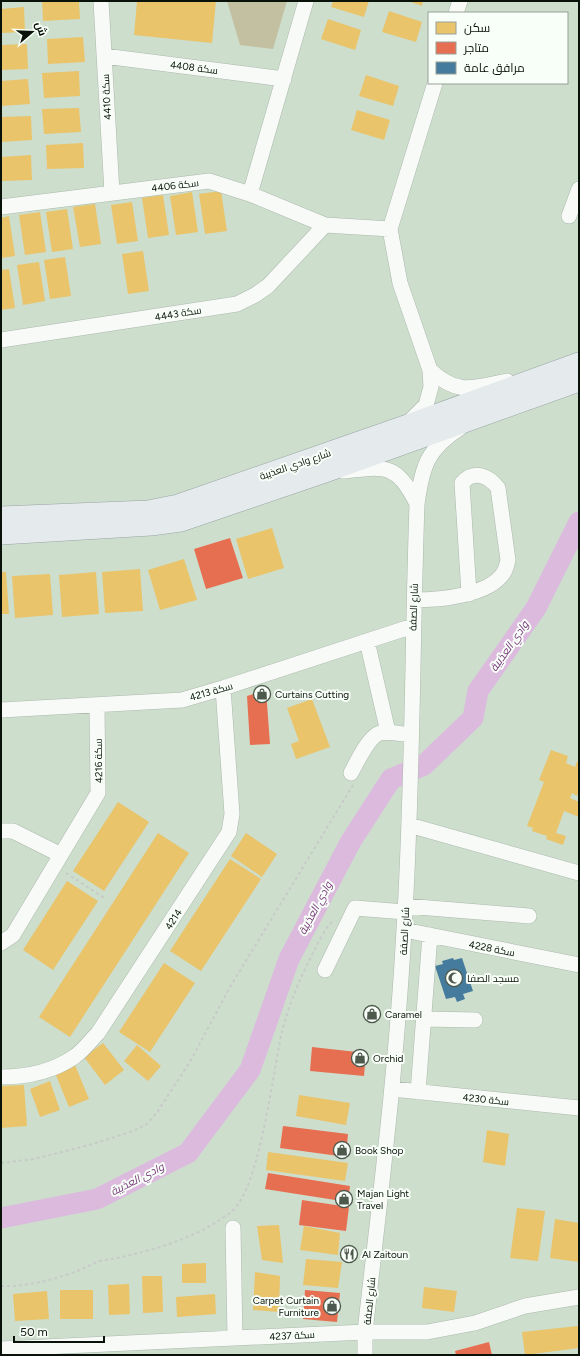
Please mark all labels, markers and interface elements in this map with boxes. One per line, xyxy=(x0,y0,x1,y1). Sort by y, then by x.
north arrow xyxy=(12,12,52,52)
legend xyxy=(428,12,568,84)
text: ش xyxy=(33,20,49,38)
text: سكن xyxy=(464,21,490,35)
text: متاجر xyxy=(463,41,489,55)
street label: سكة 4408 xyxy=(169,58,219,77)
text: مرافق عامة xyxy=(464,61,525,75)
street label: سكة 4410 xyxy=(99,74,114,120)
street label: سكة 4406 xyxy=(151,176,199,195)
street label: سكة 4443 xyxy=(154,303,202,324)
street label: شارع وادي العذيبة xyxy=(258,446,333,484)
street label: شارع الصفة xyxy=(406,583,421,631)
water label: وادي العذيبة xyxy=(487,618,534,675)
street label: سكة 4213 xyxy=(188,679,234,704)
shop icon: Curtains Cutting xyxy=(252,684,272,704)
place label: Curtains Cutting xyxy=(275,688,349,701)
street label: سكة 4216 xyxy=(92,739,105,783)
water label: وادي العذيبة xyxy=(296,879,337,938)
street label: 4214 xyxy=(162,906,185,932)
street label: شارع الصفة xyxy=(397,907,412,955)
street label: سكة 4228 xyxy=(468,938,516,959)
mosque icon: مسجد الصفا xyxy=(444,968,464,988)
place label: مسجد الصفا xyxy=(467,972,519,985)
shop icon: Caramel xyxy=(362,1004,382,1024)
place label: Caramel xyxy=(385,1008,422,1021)
shop icon: Orchid xyxy=(350,1048,370,1068)
place label: Orchid xyxy=(373,1052,403,1065)
street label: سكة 4230 xyxy=(462,1091,510,1108)
shop icon: Book Shop xyxy=(332,1140,352,1160)
place label: Book Shop xyxy=(355,1144,404,1157)
water label: وادي العذيبة xyxy=(108,1160,168,1200)
place label: Majan Light Travel xyxy=(357,1187,409,1212)
shop icon: Majan Light Travel xyxy=(334,1189,354,1209)
restaurant icon: Al Zaitoun xyxy=(339,1244,359,1264)
place label: Al Zaitoun xyxy=(362,1248,408,1261)
street label: شارع الصفة xyxy=(361,1277,378,1326)
place label: Carpet Curtain Furniture xyxy=(253,1294,320,1319)
shop icon: Carpet Curtain Furniture xyxy=(322,1296,342,1316)
scale bar xyxy=(14,1318,104,1344)
text: 50 m xyxy=(20,1325,48,1339)
street label: سكة 4237 xyxy=(269,1328,315,1343)

